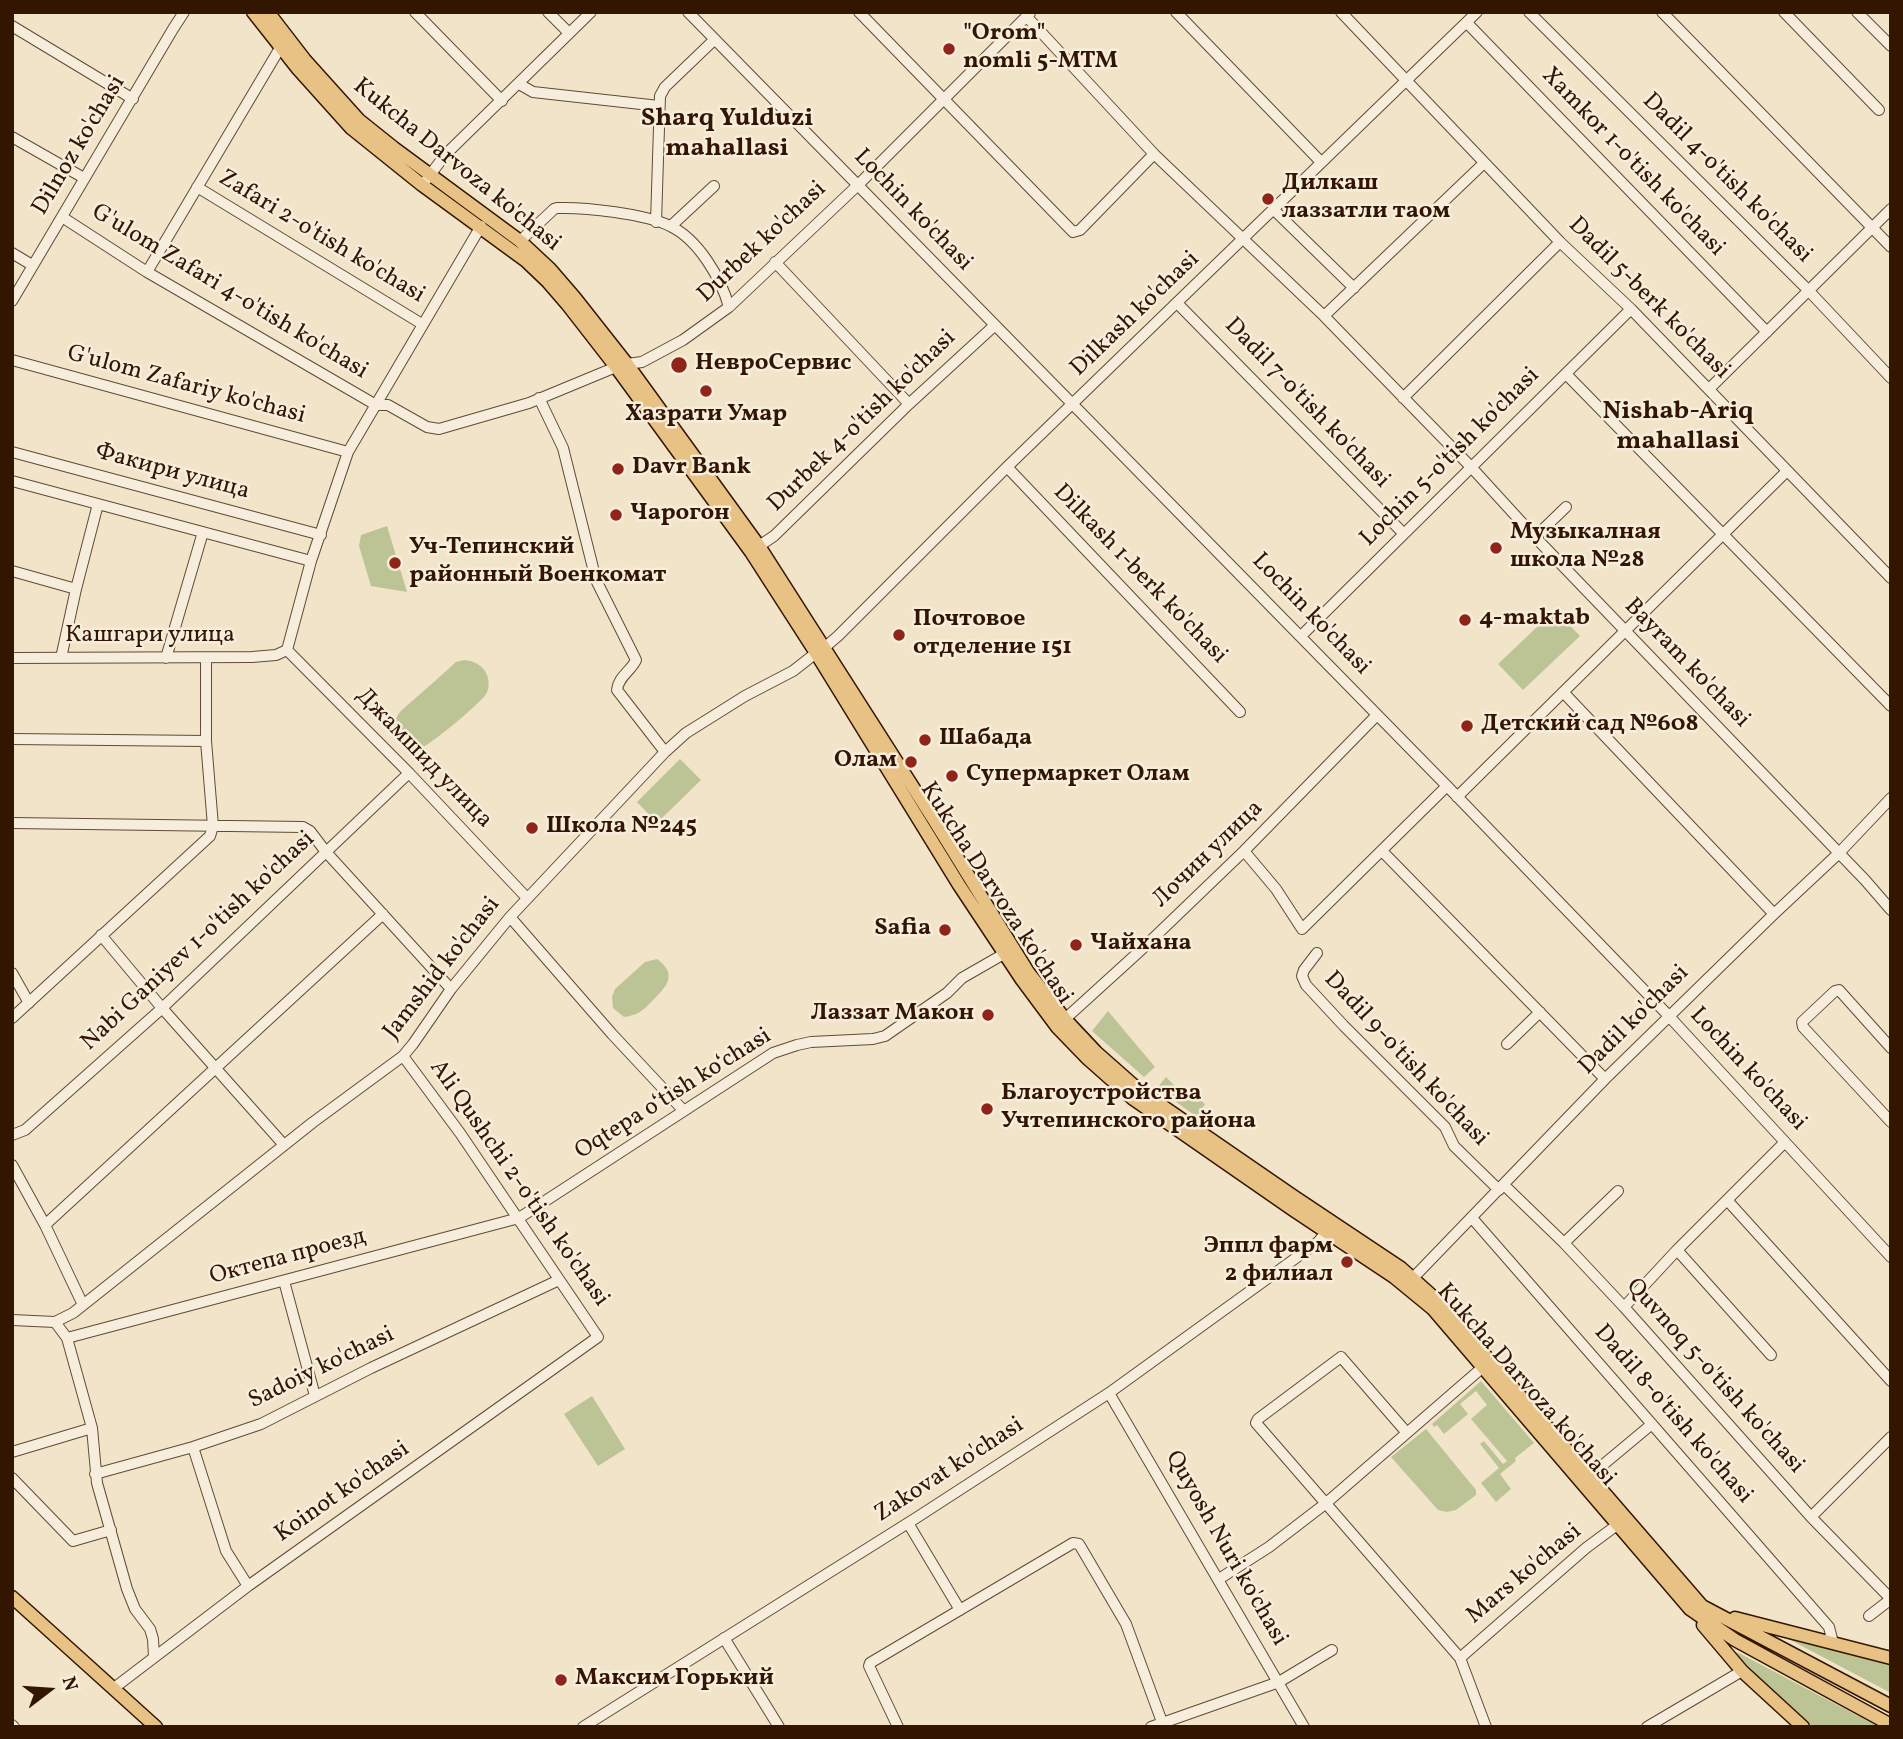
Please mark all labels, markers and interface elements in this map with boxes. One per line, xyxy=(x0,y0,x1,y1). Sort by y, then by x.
place label: "Orom" nomli 5-MTM xyxy=(963,21,1118,77)
marker: "Orom" nomli 5-MTM xyxy=(941,41,957,57)
street label: Xamkor 1-o'tish ko'chasi xyxy=(1534,63,1730,263)
street label: Dilnoz ko'chasi xyxy=(27,71,133,221)
street label: Kukcha Darvoza ko'chasi xyxy=(346,73,566,259)
street label: Dadil 4-o'tish ko'chasi xyxy=(1635,88,1817,270)
district label: Sharq Yulduzi mahallasi xyxy=(641,104,813,166)
street label: Lochin ko'chasi xyxy=(846,144,978,278)
street label: Zafari 2-o'tish ko'chasi xyxy=(213,165,429,311)
place label: Дилкаш лаззатли таом xyxy=(1282,171,1450,227)
street label: Durbek ko'chasi xyxy=(693,176,833,310)
marker: Дилкаш лаззатли таом xyxy=(1260,191,1276,207)
street label: G'ulom Zafari 4-o'tish ko'chasi xyxy=(86,199,372,387)
street label: Dadil 5-berk ko'chasi xyxy=(1561,212,1735,386)
street label: Dilkash ko'chasi xyxy=(1065,246,1207,384)
street label: Dadil 7-o'tish ko'chasi xyxy=(1217,313,1395,495)
street label: Durbek 4-o'tish ko'chasi xyxy=(763,325,963,519)
street label: G'ulom Zafariy ko'chasi xyxy=(64,340,308,432)
place label: НевроСервис xyxy=(695,351,851,379)
marker: НевроСервис xyxy=(669,355,689,375)
street label: Lochin 5-o'tish ko'chasi xyxy=(1355,362,1547,554)
marker: Хазрати Умар xyxy=(698,383,714,399)
district label: Nishab-Ariq mahallasi xyxy=(1602,397,1754,458)
place label: Хазрати Умар xyxy=(625,402,787,430)
street label: Факири улица xyxy=(92,439,252,507)
place label: Davr Bank xyxy=(632,455,751,483)
marker: Davr Bank xyxy=(610,461,626,477)
street label: Dilkash 1-berk ko'chasi xyxy=(1046,479,1232,671)
place label: Чарогон xyxy=(630,501,730,529)
marker: Чарогон xyxy=(608,507,624,523)
place label: Музыкалная школа №28 xyxy=(1510,520,1661,576)
place label: Уч-Тепинский районный Военкомат xyxy=(409,535,666,591)
marker: Музыкалная школа №28 xyxy=(1488,540,1504,556)
street label: Lochin ko'chasi xyxy=(1244,548,1376,682)
marker: Уч-Тепинский районный Военкомат xyxy=(387,555,403,571)
street label: Bayram ko'chasi xyxy=(1617,593,1755,735)
place label: 4-maktab xyxy=(1479,606,1590,634)
place label: Почтовое отделение 151 xyxy=(913,607,1072,663)
marker: 4-maktab xyxy=(1457,612,1473,628)
street label: Кашгари улица xyxy=(65,623,235,651)
marker: Почтовое отделение 151 xyxy=(891,627,907,643)
street label: Джамшид улица xyxy=(349,683,497,835)
place label: Детский сад №608 xyxy=(1481,712,1699,740)
marker: Детский сад №608 xyxy=(1459,718,1475,734)
place label: Шабада xyxy=(939,726,1032,754)
marker: Шабада xyxy=(917,732,933,748)
place label: Олам xyxy=(834,748,897,776)
marker: Олам xyxy=(903,754,919,770)
place label: Супермаркет Олам xyxy=(966,762,1190,790)
marker: Супермаркет Олам xyxy=(944,768,960,784)
street label: Kukcha Darvoza ko'chasi xyxy=(912,777,1078,1011)
street label: Лочин улица xyxy=(1148,795,1270,915)
place label: Школа №245 xyxy=(546,814,697,842)
marker: Школа №245 xyxy=(524,820,540,836)
street label: Nabi Ganiyev 1-o'tish ko'chasi xyxy=(76,826,322,1058)
street label: Jamshid ko'chasi xyxy=(378,892,508,1046)
place label: Safia xyxy=(874,916,931,944)
marker: Safia xyxy=(937,922,953,938)
place label: Чайхана xyxy=(1090,931,1192,959)
marker: Чайхана xyxy=(1068,937,1084,953)
street label: Dadil ko'chasi xyxy=(1574,960,1696,1082)
street label: Dadil 9-o'tish ko'chasi xyxy=(1316,967,1494,1153)
place label: Лаззат Макон xyxy=(811,1001,974,1029)
street label: Lochin ko'chasi xyxy=(1682,1002,1812,1138)
marker: Лаззат Макон xyxy=(980,1007,996,1023)
street label: Oqtepa oʻtish koʻchasi xyxy=(570,1023,778,1167)
street label: Ali Qushchi 2-o'tish ko'chasi xyxy=(422,1055,614,1313)
place label: Благоустройства Учтепинского района xyxy=(1001,1081,1256,1137)
marker: Благоустройства Учтепинского района xyxy=(979,1101,995,1117)
street label: Октепа проезд xyxy=(207,1223,369,1293)
place label: Эппл фарм 2 филиал xyxy=(1203,1234,1333,1290)
marker: Эппл фарм 2 филиал xyxy=(1339,1254,1355,1270)
street label: Quvnoq 5-o'tish ko'chasi xyxy=(1619,1273,1809,1481)
street label: Kukcha Darvoza ko'chasi xyxy=(1429,1279,1621,1493)
street label: Dadil 8-o'tish ko'chasi xyxy=(1586,1320,1758,1510)
street label: Sadoiy ko'chasi xyxy=(244,1321,400,1417)
street label: Zakovat ko'chasi xyxy=(870,1412,1030,1530)
street label: Koinot ko'chasi xyxy=(270,1436,416,1550)
street label: Quyosh Nuri ko'chasi xyxy=(1157,1446,1293,1652)
street label: Mars ko'chasi xyxy=(1462,1519,1588,1631)
north arrow xyxy=(14,1655,84,1725)
place label: Максим Горький xyxy=(575,1666,774,1694)
marker: Максим Горький xyxy=(553,1672,569,1688)
text: N xyxy=(55,1673,84,1694)

